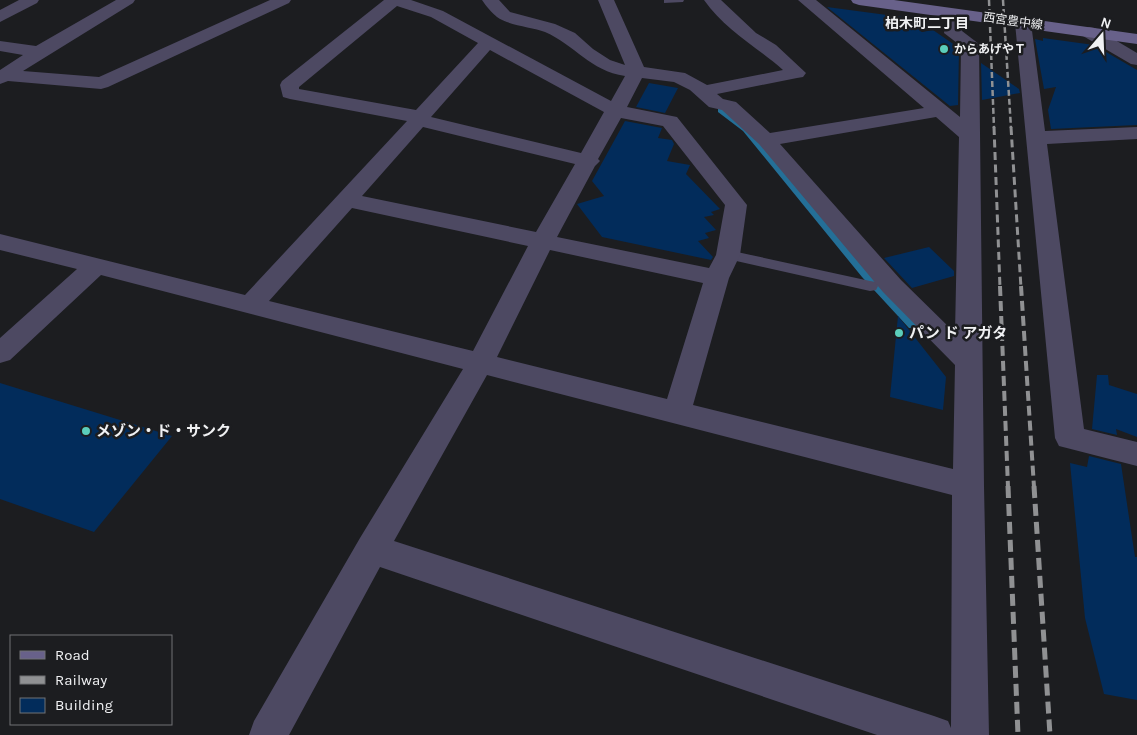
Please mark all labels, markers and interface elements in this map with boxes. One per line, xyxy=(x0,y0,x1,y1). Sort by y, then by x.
street label: 西宮豊中線 xyxy=(982,10,1044,32)
north arrow xyxy=(1077,10,1127,60)
text: N xyxy=(1099,14,1114,33)
district label: 柏木町二丁目 xyxy=(885,15,969,32)
place label: からあげやＴ xyxy=(954,42,1026,56)
marker: からあげやＴ xyxy=(938,43,950,55)
place label: パン ド アガタ xyxy=(909,324,1007,342)
marker: パン ド アガタ xyxy=(893,327,905,339)
place label: メゾン・ド・サンク xyxy=(96,422,231,440)
marker: メゾン・ド・サンク xyxy=(80,425,92,437)
legend xyxy=(10,635,172,725)
text: Road xyxy=(55,646,90,664)
text: Railway xyxy=(55,671,107,689)
text: Building xyxy=(55,696,113,714)

